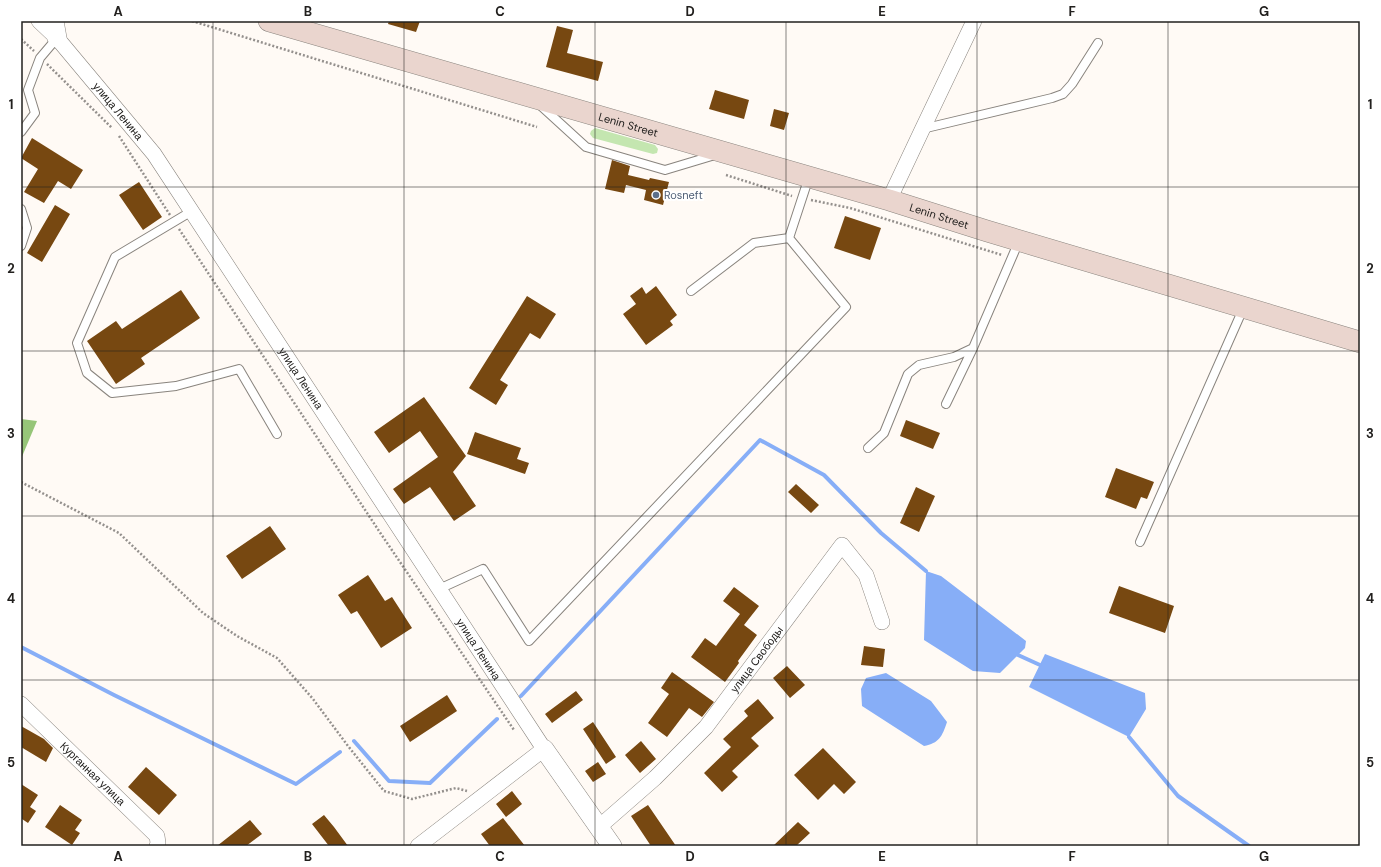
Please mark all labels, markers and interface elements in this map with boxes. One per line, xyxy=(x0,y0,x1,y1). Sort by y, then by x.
text: A xyxy=(113,3,123,20)
text: B xyxy=(304,3,312,20)
text: C xyxy=(495,3,505,20)
text: D xyxy=(685,3,695,20)
text: E xyxy=(878,3,886,20)
text: F xyxy=(1068,3,1076,20)
text: G xyxy=(1259,3,1269,20)
street label: улица Ленина xyxy=(90,79,147,143)
text: 1 xyxy=(9,96,13,113)
text: 1 xyxy=(1368,96,1372,113)
street label: Lenin Street xyxy=(597,110,660,140)
place label: Rosneft xyxy=(664,188,703,202)
marker: Rosneft xyxy=(651,190,661,200)
street label: Lenin Street xyxy=(908,200,971,232)
text: 2 xyxy=(7,260,15,277)
text: 2 xyxy=(1366,260,1374,277)
street label: улица Ленина xyxy=(276,345,327,412)
text: 3 xyxy=(7,425,15,442)
text: 3 xyxy=(1366,425,1374,442)
text: 4 xyxy=(7,590,15,607)
text: 4 xyxy=(1366,590,1374,607)
street label: улица Ленина xyxy=(453,616,504,683)
street label: улица Свободы xyxy=(727,623,786,695)
street label: Курганная улица xyxy=(57,739,129,809)
text: 5 xyxy=(7,754,15,771)
text: 5 xyxy=(1366,754,1374,771)
text: A xyxy=(113,848,123,865)
text: B xyxy=(304,848,312,865)
text: C xyxy=(495,848,505,865)
text: D xyxy=(685,848,695,865)
text: E xyxy=(878,848,886,865)
text: F xyxy=(1068,848,1076,865)
text: G xyxy=(1259,848,1269,865)

